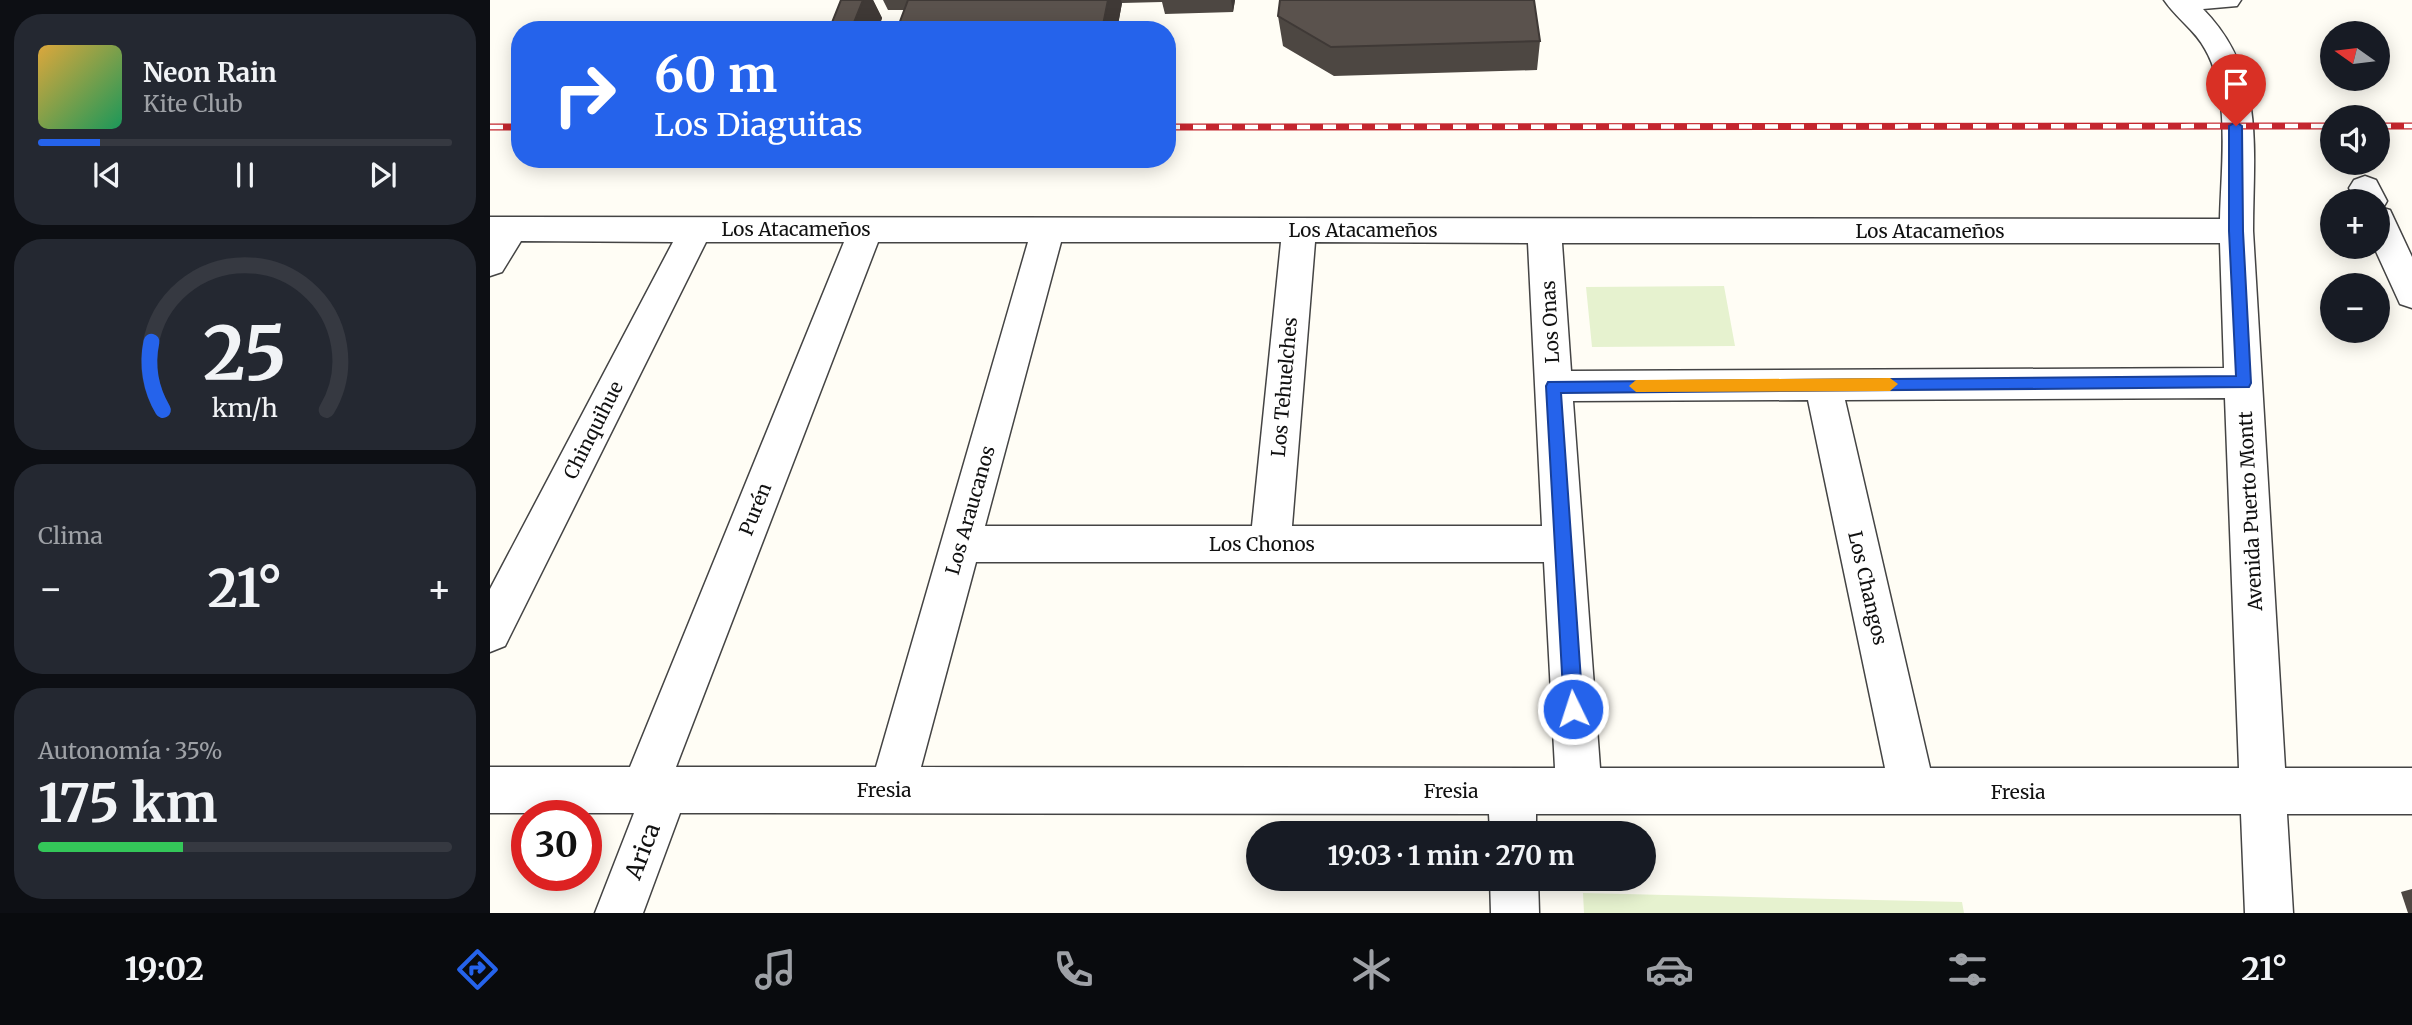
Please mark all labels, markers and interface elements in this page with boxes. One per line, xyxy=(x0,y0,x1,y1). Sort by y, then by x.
north arrow xyxy=(2320,21,2390,91)
map controls xyxy=(2320,21,2390,343)
text: 60 m xyxy=(654,44,777,105)
icon: right xyxy=(539,49,630,140)
pin xyxy=(2206,54,2266,126)
text: Neon Rain xyxy=(143,56,277,89)
icon: arrive xyxy=(2217,65,2255,103)
text: Kite Club xyxy=(143,89,242,118)
text: Los Diaguitas xyxy=(654,105,863,145)
button: sound xyxy=(2320,105,2390,175)
icon: previous xyxy=(88,156,126,194)
icon: pause xyxy=(226,156,264,194)
icon: next xyxy=(364,156,402,194)
button: + xyxy=(2320,189,2390,259)
street label: Los Atacameños xyxy=(721,217,871,241)
street label: Los Atacameños xyxy=(1288,218,1438,242)
street label: Los Atacameños xyxy=(1855,219,2005,243)
button: − xyxy=(2320,273,2390,343)
street label: Los Onas xyxy=(1536,280,1564,364)
text: 25 xyxy=(203,309,287,401)
street label: Los Tehuelches xyxy=(1266,316,1302,458)
street label: Chinquihue xyxy=(558,377,628,483)
text: km/h xyxy=(212,392,278,424)
street label: Avenida Puerto Montt xyxy=(2233,410,2267,612)
street label: Los Araucanos xyxy=(940,443,1000,577)
street label: Purén xyxy=(734,479,777,539)
text: Clima xyxy=(38,521,103,550)
street label: Los Changos xyxy=(1843,529,1893,647)
street label: Los Chonos xyxy=(1209,532,1315,556)
text: 21° xyxy=(207,556,283,621)
text: − xyxy=(38,565,63,612)
text: + xyxy=(427,565,452,612)
position arrow xyxy=(1536,672,1610,746)
text: Autonomía · 35% xyxy=(38,736,222,765)
text: 175 km xyxy=(38,771,217,836)
street label: Fresia xyxy=(857,778,911,802)
street label: Fresia xyxy=(1424,779,1478,803)
street label: Fresia xyxy=(1991,780,2045,804)
speed limit sign: 30 xyxy=(511,800,602,891)
street label: Arica xyxy=(618,819,666,884)
text: 19:03 · 1 min · 270 m xyxy=(1328,839,1574,872)
icon: directions xyxy=(453,945,502,994)
icon: music xyxy=(751,945,800,994)
icon: phone xyxy=(1049,945,1098,994)
icon: climate xyxy=(1347,945,1396,994)
icon: car xyxy=(1645,945,1694,994)
icon: filters xyxy=(1943,945,1992,994)
text: 19:02 xyxy=(125,949,204,989)
text: 21° xyxy=(2241,949,2287,989)

